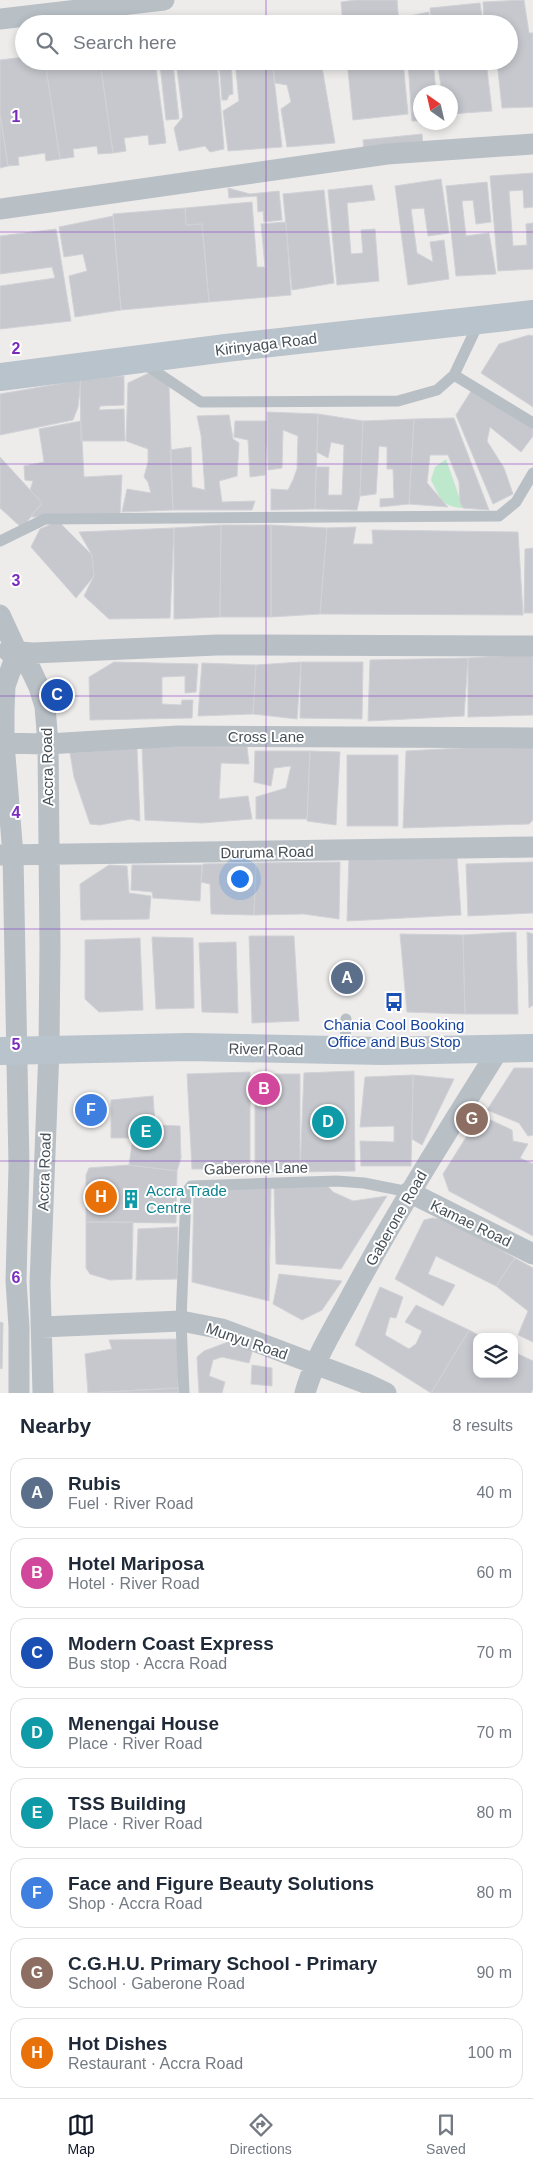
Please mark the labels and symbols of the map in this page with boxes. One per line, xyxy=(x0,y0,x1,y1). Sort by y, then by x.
north arrow xyxy=(413,85,458,130)
text: 1 xyxy=(12,108,21,125)
street label: Kirinyaga Road xyxy=(214,329,318,359)
text: 2 xyxy=(12,340,21,357)
text: 3 xyxy=(12,572,21,589)
pin: C xyxy=(41,676,73,714)
street label: Accra Road xyxy=(38,728,56,806)
street label: Cross Lane xyxy=(228,728,304,745)
text: 4 xyxy=(12,804,21,821)
street label: Duruma Road xyxy=(220,843,314,861)
your location xyxy=(227,866,253,892)
pin: A xyxy=(331,959,363,997)
bus stop icon: Chania Cool Booking Office and Bus Stop xyxy=(383,991,405,1013)
place label: Chania Cool Booking Office and Bus Stop xyxy=(324,1016,464,1050)
text: 5 xyxy=(12,1036,21,1053)
street label: River Road xyxy=(228,1040,304,1058)
pin: B xyxy=(248,1070,280,1108)
pin: F xyxy=(75,1091,107,1129)
pin: G xyxy=(456,1100,488,1138)
pin: D xyxy=(312,1103,344,1141)
pin: E xyxy=(130,1113,162,1151)
street label: Accra Road xyxy=(34,1133,54,1211)
street label: Gaberone Lane xyxy=(204,1159,308,1177)
street label: Gaberone Road xyxy=(362,1168,430,1268)
pin: H xyxy=(85,1178,117,1216)
place label: Accra Trade Centre xyxy=(146,1182,227,1216)
building icon: Accra Trade Centre xyxy=(120,1188,142,1210)
street label: Kamae Road xyxy=(428,1196,514,1250)
text: 6 xyxy=(12,1269,21,1286)
street label: Munyu Road xyxy=(204,1319,290,1363)

